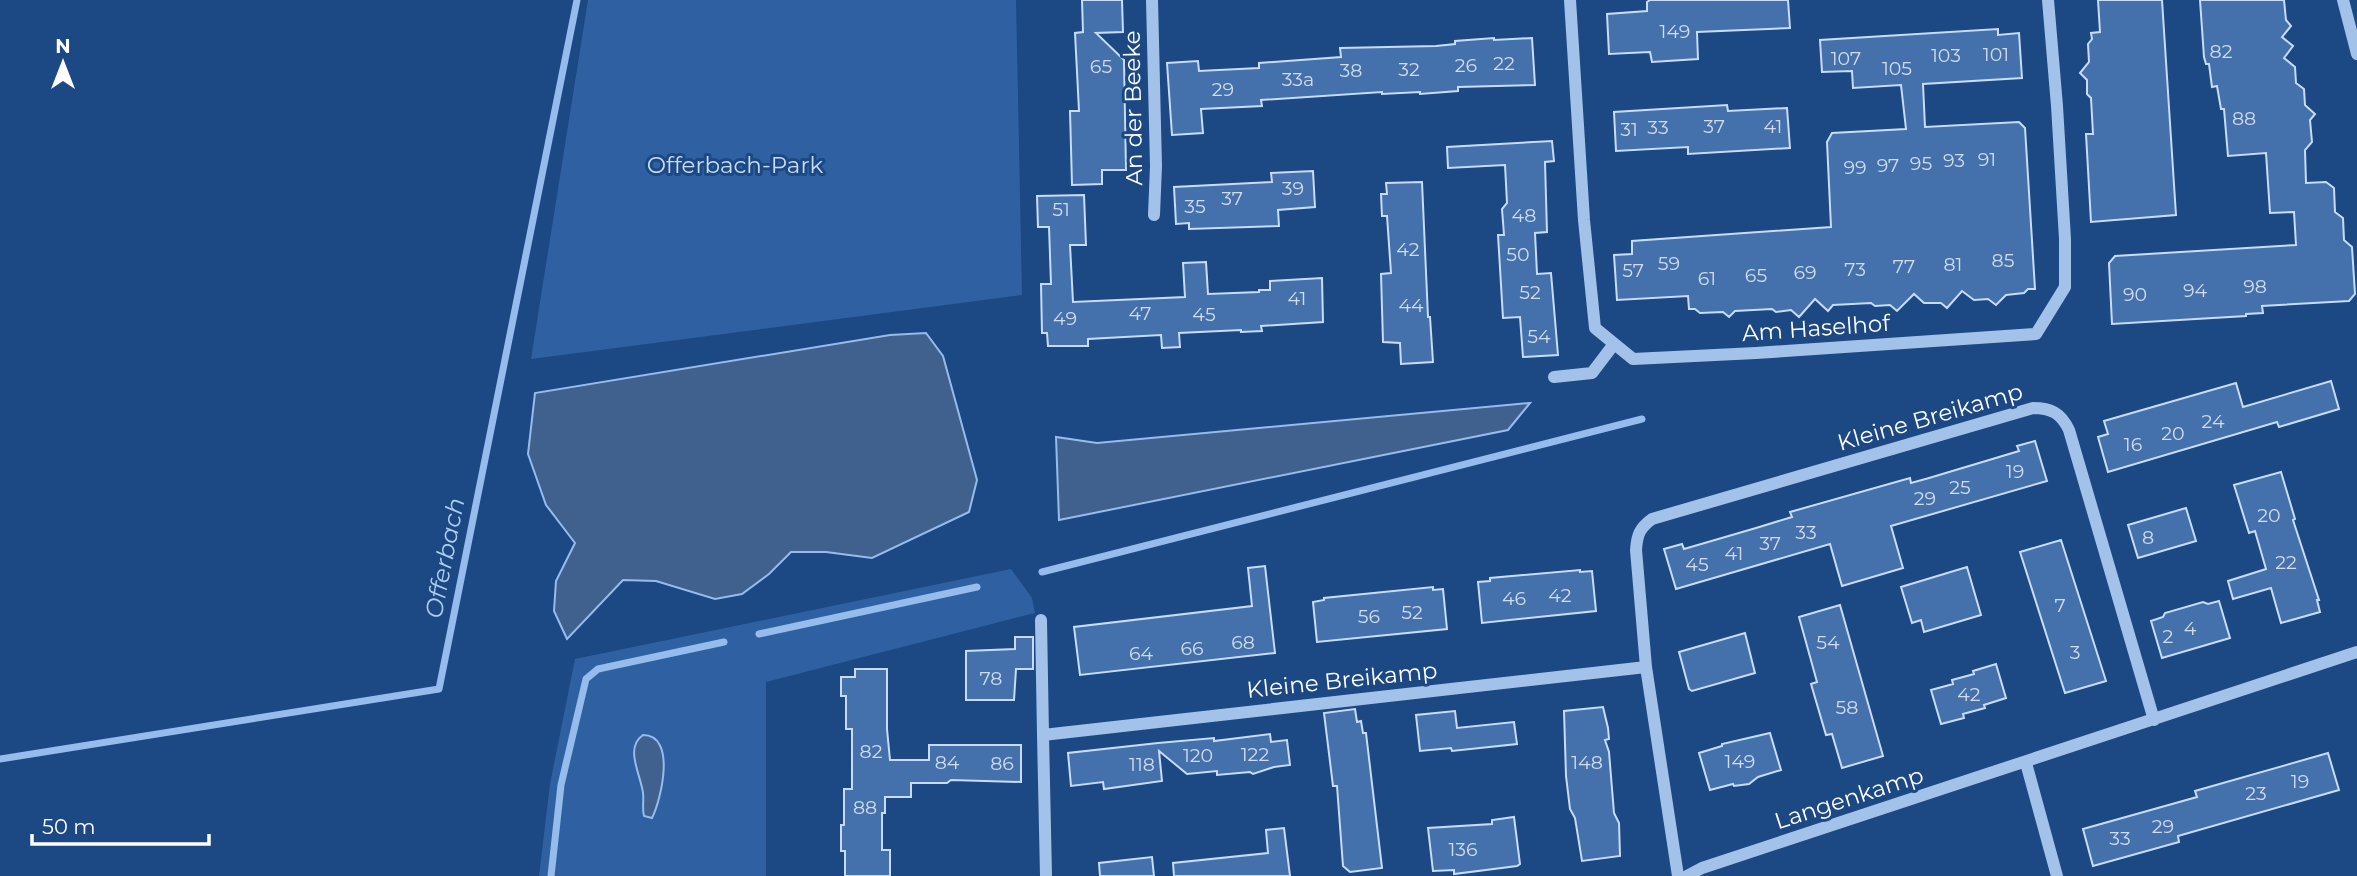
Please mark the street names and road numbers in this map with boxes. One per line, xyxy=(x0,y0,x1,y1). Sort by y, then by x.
street label: An der Beeke xyxy=(1118,30,1148,186)
street label: Am Haselhof xyxy=(1741,309,1892,347)
street label: Kleine Breikamp xyxy=(1834,377,2026,457)
street label: Kleine Breikamp xyxy=(1245,656,1439,704)
street label: Langenkamp xyxy=(1771,761,1927,835)

